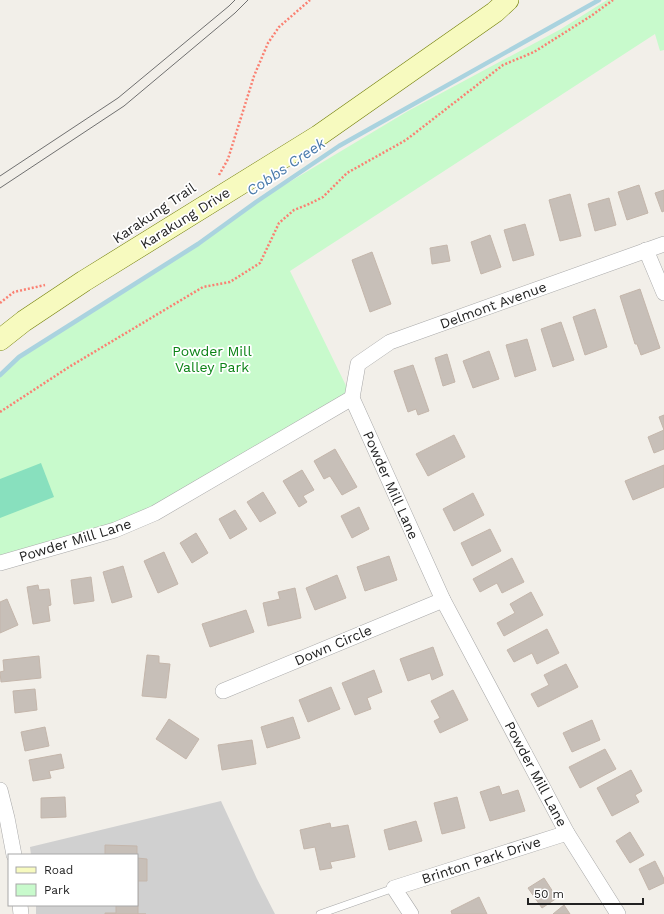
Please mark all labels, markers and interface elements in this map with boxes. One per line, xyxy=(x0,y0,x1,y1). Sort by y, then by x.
water label: Cobbs Creek xyxy=(243,134,329,200)
street label: Karakung Trail xyxy=(110,179,199,247)
street label: Karakung Drive xyxy=(137,184,233,252)
street label: Delmont Avenue xyxy=(437,278,549,332)
park label: Powder Mill Valley Park xyxy=(172,343,252,375)
street label: Powder Mill Lane xyxy=(360,428,422,542)
street label: Powder Mill Lane xyxy=(17,515,133,565)
street label: Down Circle xyxy=(292,622,374,668)
street label: Powder Mill Lane xyxy=(502,719,570,829)
street label: Brinton Park Drive xyxy=(419,833,543,887)
legend xyxy=(8,854,138,906)
text: Road xyxy=(44,863,73,877)
scale bar xyxy=(528,880,643,906)
text: Park xyxy=(44,883,70,897)
text: 50 m xyxy=(534,887,564,901)

